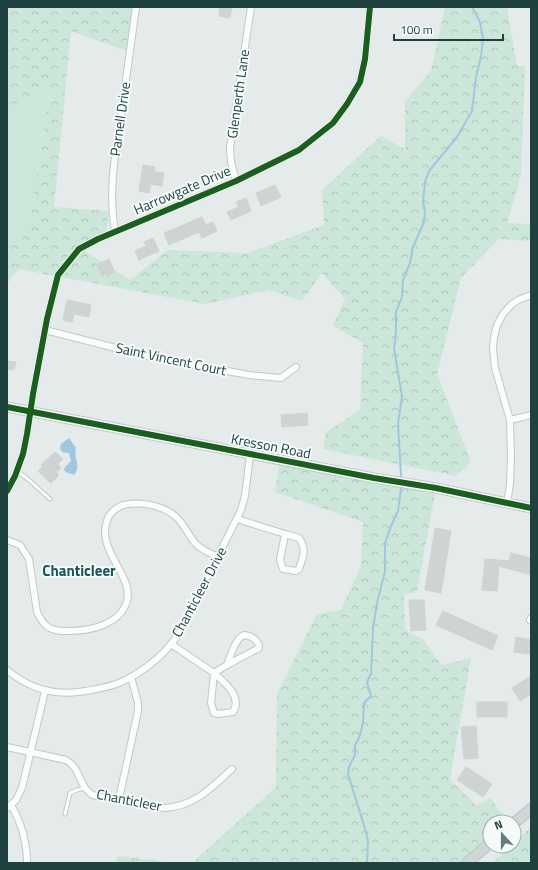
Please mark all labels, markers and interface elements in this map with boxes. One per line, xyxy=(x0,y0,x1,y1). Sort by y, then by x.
scale bar xyxy=(394,16,503,42)
text: 100 m xyxy=(400,20,433,39)
street label: Glenperth Lane xyxy=(221,48,254,140)
street label: Parnell Drive xyxy=(104,80,135,157)
street label: Harrowgate Drive xyxy=(130,160,234,219)
street label: Saint Vincent Court xyxy=(114,337,228,380)
street label: Kresson Road xyxy=(229,427,313,464)
street label: Chanticleer Drive xyxy=(166,543,231,641)
district label: Chanticleer xyxy=(42,559,116,582)
street label: Chanticleer xyxy=(95,783,164,816)
north arrow xyxy=(482,814,522,854)
text: N xyxy=(492,816,505,833)

